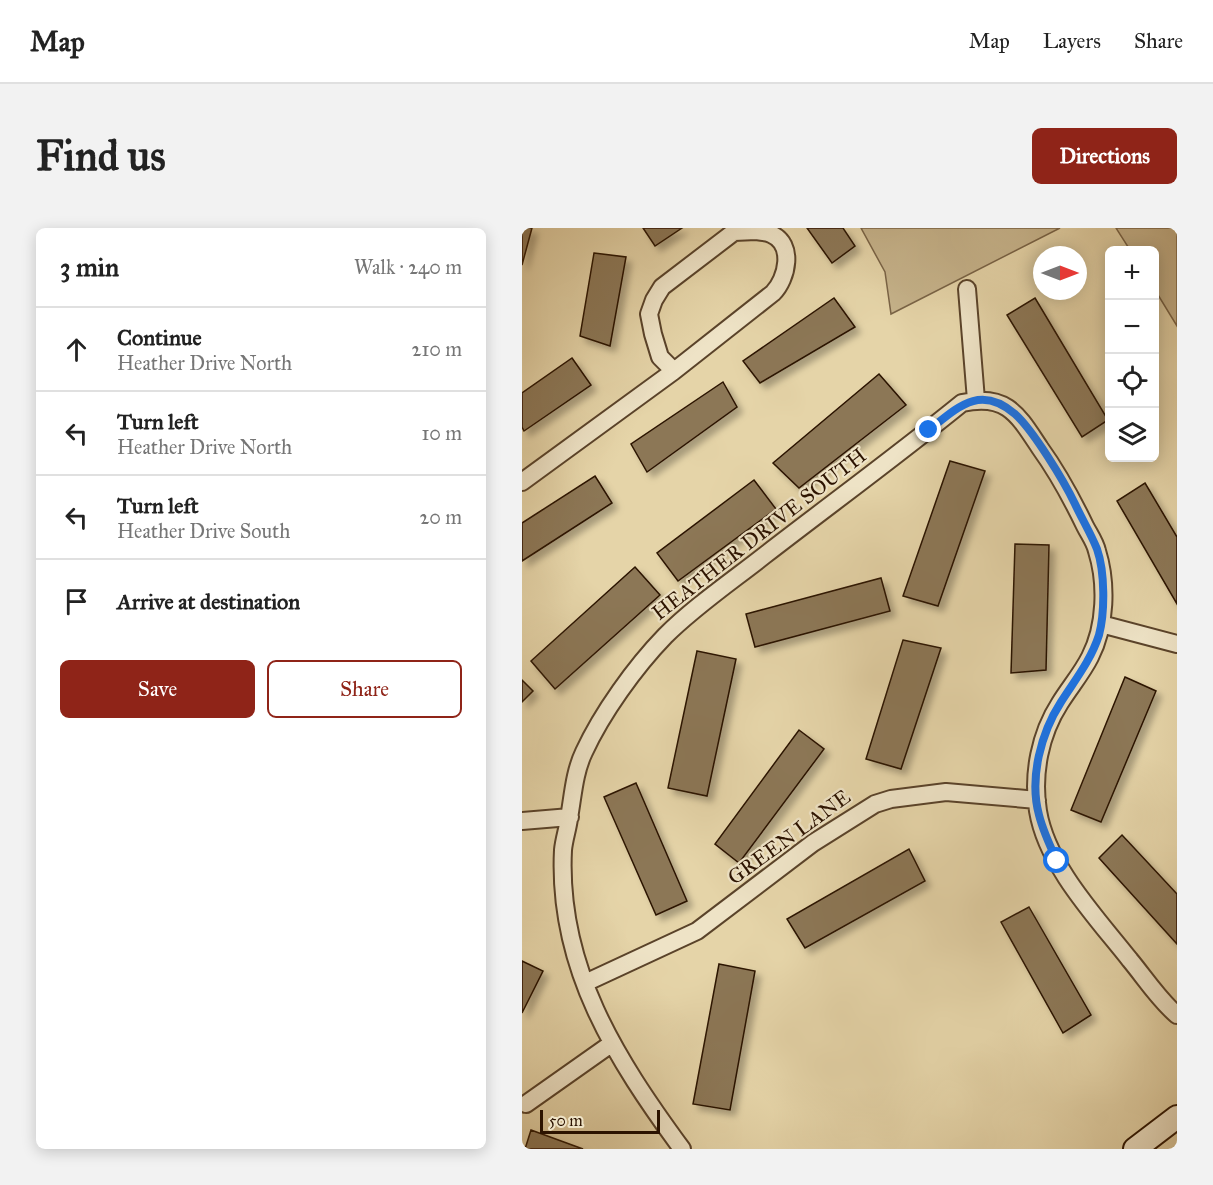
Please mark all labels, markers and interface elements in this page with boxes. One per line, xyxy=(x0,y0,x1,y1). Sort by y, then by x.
text: Map xyxy=(30,24,85,59)
text: Map xyxy=(969,28,1010,54)
text: Layers xyxy=(1043,28,1101,54)
text: Share xyxy=(1134,28,1183,54)
button: Directions xyxy=(1032,128,1177,184)
text: Find us xyxy=(36,130,166,182)
north arrow xyxy=(1033,246,1087,300)
map controls xyxy=(1105,246,1159,462)
button: + xyxy=(1105,246,1159,300)
text: 3 min xyxy=(60,251,119,283)
text: Walk · 240 m xyxy=(354,255,462,279)
button: − xyxy=(1105,300,1159,354)
text: Continue xyxy=(117,324,202,351)
icon: ahead xyxy=(60,333,93,366)
text: 210 m xyxy=(412,337,462,361)
text: Heather Drive North xyxy=(117,351,292,375)
button: locate xyxy=(1105,354,1159,408)
text: Turn left xyxy=(117,408,199,435)
button: layers xyxy=(1105,408,1159,462)
route end xyxy=(915,416,941,442)
icon: left xyxy=(60,417,93,450)
text: 10 m xyxy=(421,421,462,445)
text: Heather Drive North xyxy=(117,435,292,459)
street label: HEATHER DRIVE SOUTH xyxy=(647,442,871,626)
text: Turn left xyxy=(117,492,199,519)
icon: left xyxy=(60,501,93,534)
text: 20 m xyxy=(419,505,462,529)
text: Heather Drive South xyxy=(117,519,290,543)
icon: arrive xyxy=(60,585,93,618)
text: Arrive at destination xyxy=(117,588,300,615)
button: Save xyxy=(60,660,255,718)
button: Share xyxy=(267,660,462,718)
street label: GREEN LANE xyxy=(722,784,856,890)
route start xyxy=(1043,847,1069,873)
scale bar xyxy=(540,1107,660,1134)
text: 50 m xyxy=(549,1111,583,1130)

